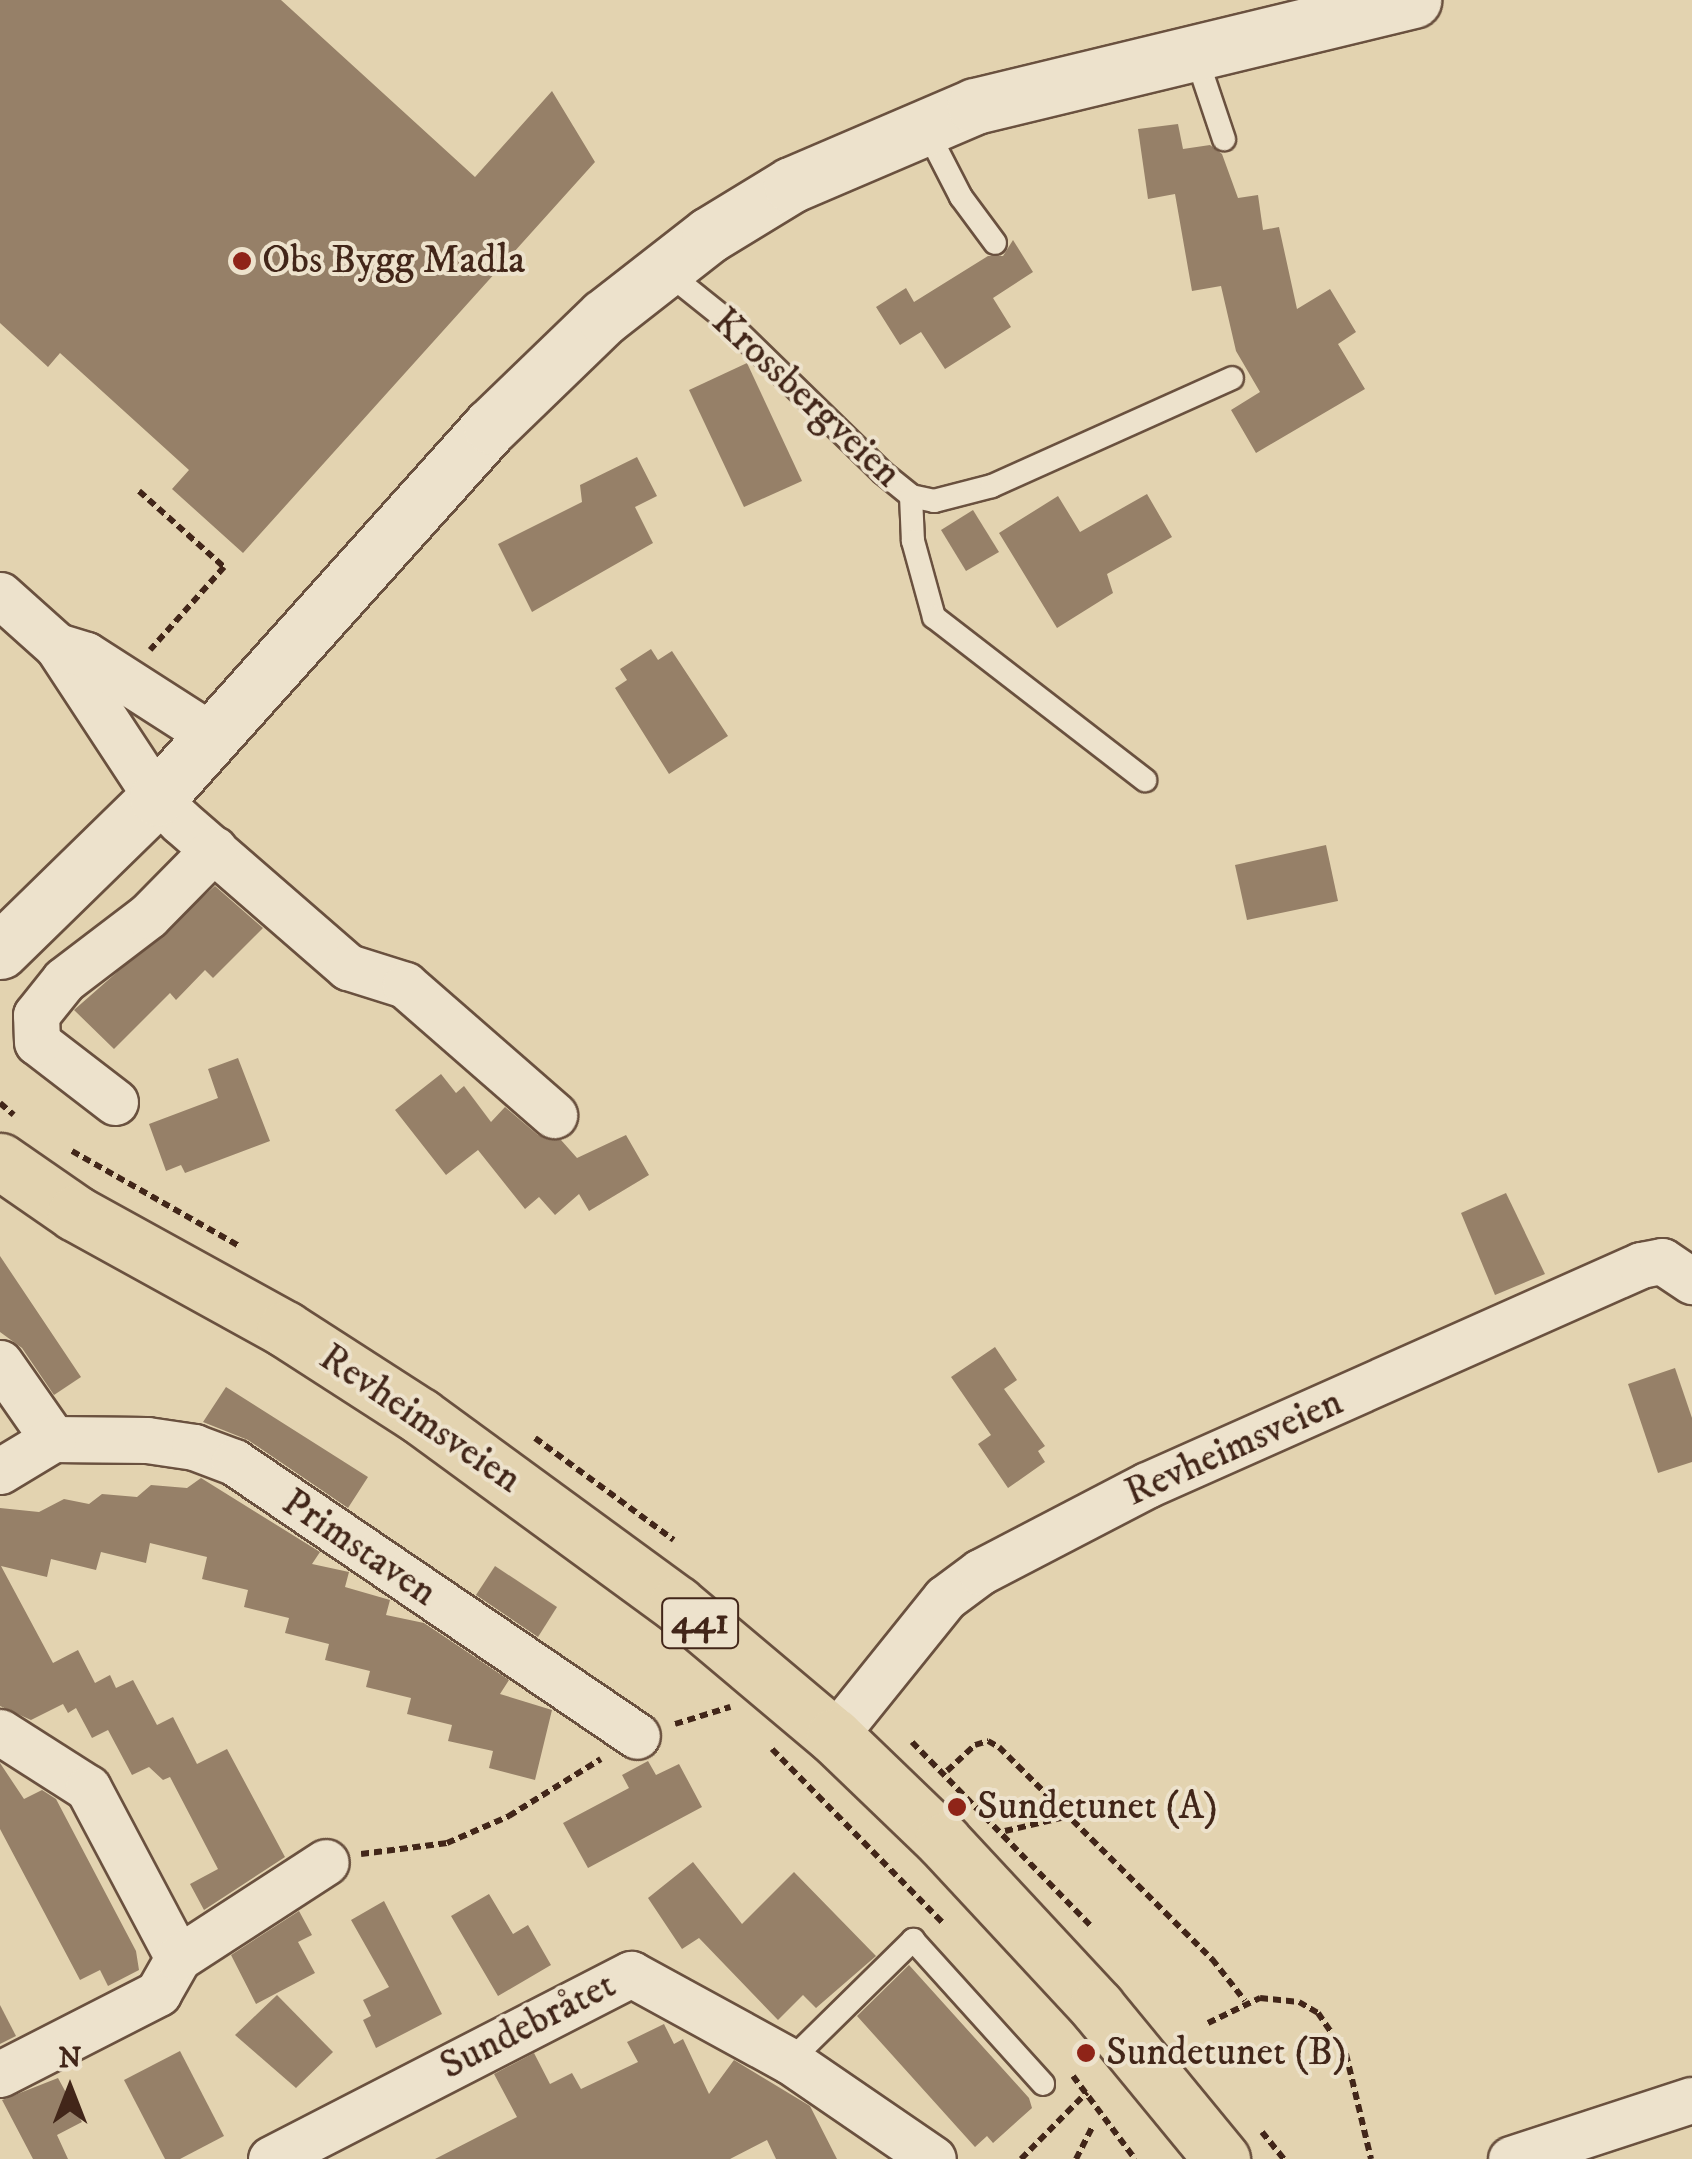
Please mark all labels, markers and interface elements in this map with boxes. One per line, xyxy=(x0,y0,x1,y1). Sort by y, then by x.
place label: Obs Bygg Madla xyxy=(262,237,525,285)
marker: Obs Bygg Madla xyxy=(231,250,253,272)
street label: Krossbergveien xyxy=(701,298,911,498)
street label: Revheimsveien xyxy=(310,1334,530,1504)
street label: Revheimsveien xyxy=(1118,1379,1350,1517)
street label: Primstaven xyxy=(272,1479,446,1617)
road number: 441 xyxy=(660,1590,740,1656)
place label: Sundetunet (A) xyxy=(977,1783,1218,1831)
marker: Sundetunet (A) xyxy=(946,1796,968,1818)
street label: Sundebråtet xyxy=(432,1961,624,2091)
place label: Sundetunet (B) xyxy=(1106,2029,1347,2077)
north arrow xyxy=(20,2039,120,2139)
text: N xyxy=(59,2041,81,2076)
marker: Sundetunet (B) xyxy=(1075,2042,1097,2064)

